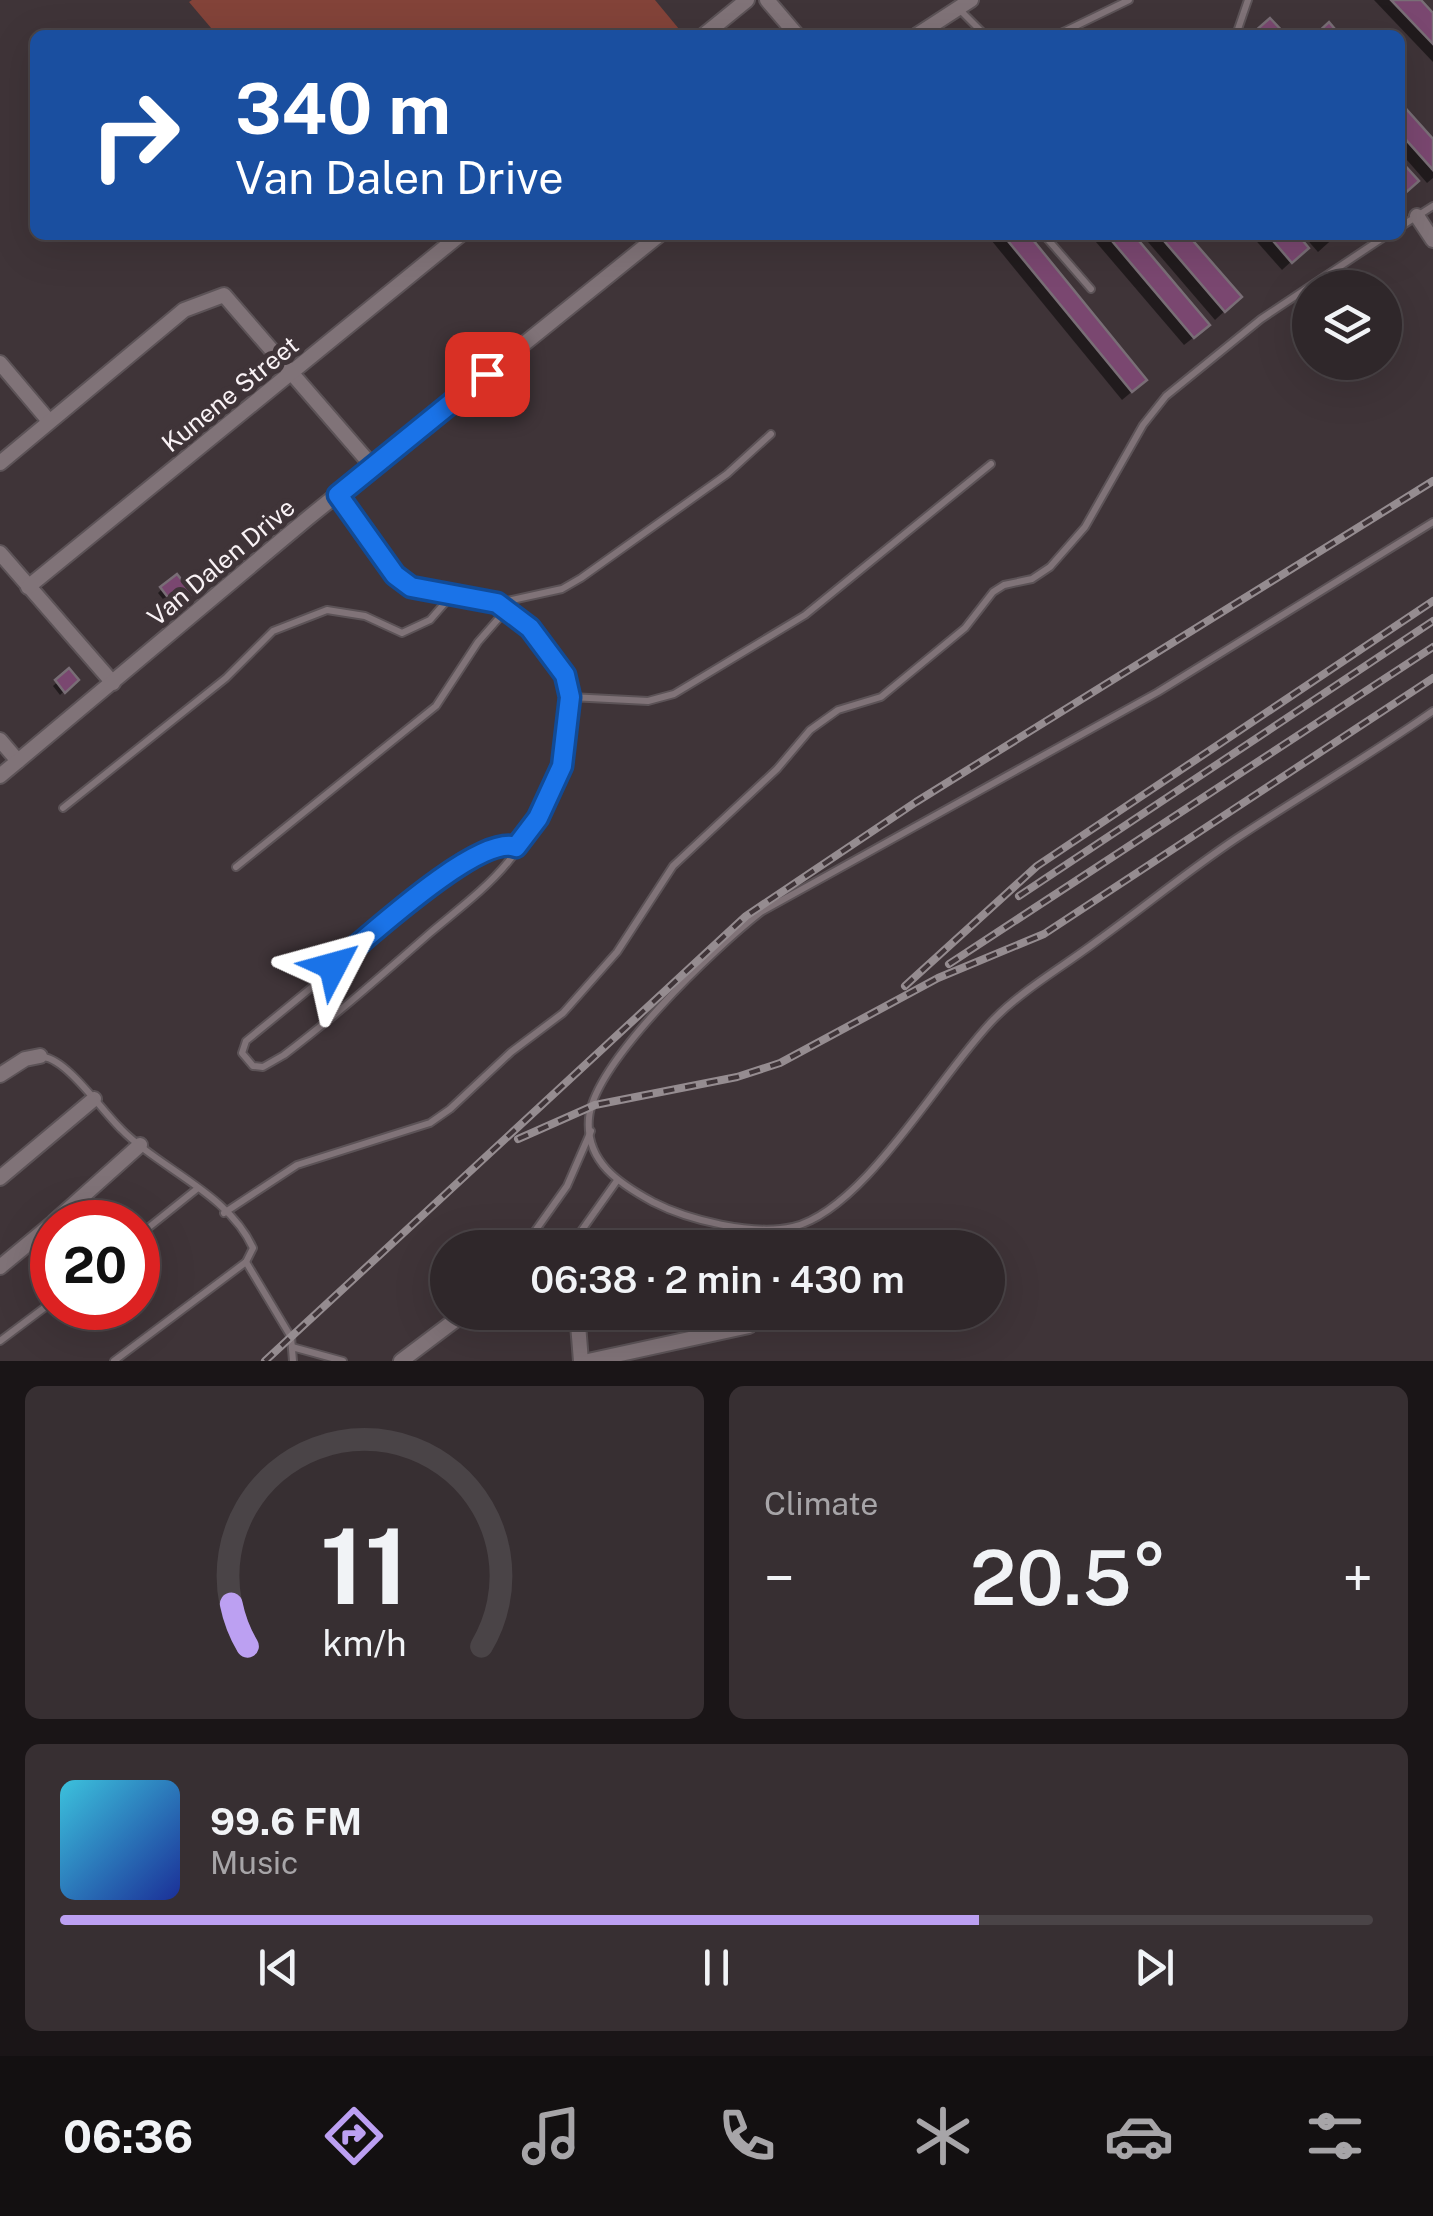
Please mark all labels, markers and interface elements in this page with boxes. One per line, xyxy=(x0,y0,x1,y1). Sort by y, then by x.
text: 340 m xyxy=(235,67,451,150)
icon: right xyxy=(70,70,200,200)
text: Van Dalen Drive xyxy=(235,151,564,204)
map controls xyxy=(1292,270,1402,380)
button: layers xyxy=(1292,270,1402,380)
street label: Kunene Street xyxy=(156,330,304,458)
pin xyxy=(445,332,530,417)
icon: arrive xyxy=(460,347,515,402)
street label: Van Dalen Drive xyxy=(141,492,301,632)
position arrow xyxy=(281,914,385,1018)
speed limit sign: 20 xyxy=(30,1200,160,1330)
text: 06:38 · 2 min · 430 m xyxy=(530,1257,905,1302)
text: Climate xyxy=(764,1485,878,1522)
text: 11 xyxy=(320,1505,409,1627)
text: 20.5° xyxy=(970,1534,1167,1622)
text: − xyxy=(764,1546,795,1610)
text: + xyxy=(1343,1546,1373,1610)
text: km/h xyxy=(322,1622,407,1664)
text: 99.6 FM xyxy=(210,1799,362,1844)
text: Music xyxy=(210,1844,298,1881)
icon: previous xyxy=(251,1940,306,1995)
icon: pause xyxy=(689,1940,744,1995)
icon: next xyxy=(1127,1940,1182,1995)
icon: directions xyxy=(319,2101,389,2171)
icon: music xyxy=(516,2101,586,2171)
icon: phone xyxy=(712,2101,782,2171)
icon: climate xyxy=(908,2101,978,2171)
icon: car xyxy=(1104,2101,1174,2171)
icon: filters xyxy=(1300,2101,1370,2171)
text: 06:36 xyxy=(63,2110,193,2163)

